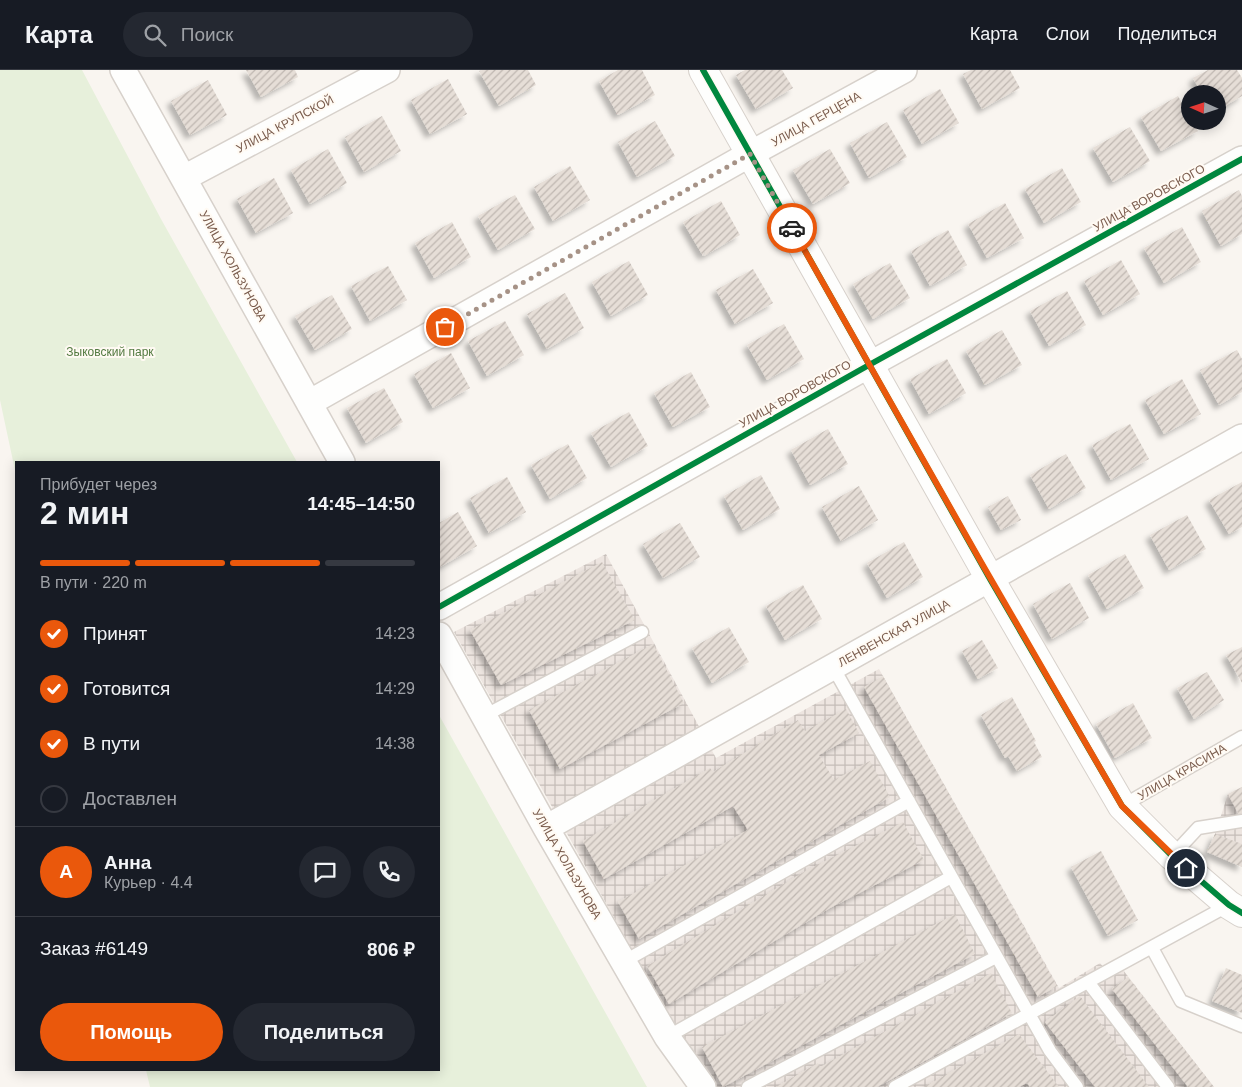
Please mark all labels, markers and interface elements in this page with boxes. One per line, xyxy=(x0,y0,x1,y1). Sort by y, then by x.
search box xyxy=(123,12,473,57)
text: Карта xyxy=(25,21,93,48)
icon: search xyxy=(141,21,169,49)
text: Поиск xyxy=(181,24,233,45)
text: Карта xyxy=(970,24,1018,44)
text: Слои xyxy=(1046,24,1090,44)
text: Поделиться xyxy=(1118,24,1217,44)
north arrow xyxy=(1181,85,1226,130)
map controls xyxy=(1181,85,1226,130)
street label: УЛИЦА ГЕРЦЕНА xyxy=(769,89,863,149)
street label: УЛИЦА КРУПСКОЙ xyxy=(233,91,336,156)
street label: УЛИЦА ВОРОВСКОГО xyxy=(1091,161,1207,235)
courier xyxy=(767,203,817,253)
street label: УЛИЦА ХОЛЬЗУНОВА xyxy=(197,208,269,324)
icon: car xyxy=(778,214,806,242)
pin xyxy=(424,306,466,348)
icon: bag xyxy=(431,313,459,341)
park label: Зыковский парк xyxy=(66,345,154,359)
street label: УЛИЦА ВОРОВСКОГО xyxy=(737,357,853,431)
text: Прибудет через xyxy=(40,476,157,493)
text: 14:45–14:50 xyxy=(307,493,415,514)
text: 2 мин xyxy=(40,495,129,531)
text: В пути · 220 m xyxy=(40,574,147,591)
street label: ЛЕНВЕНСКАЯ УЛИЦА xyxy=(836,596,952,670)
icon: check xyxy=(40,620,68,648)
text: Принят xyxy=(83,623,147,644)
text: 14:23 xyxy=(375,625,415,642)
icon: check xyxy=(40,675,68,703)
text: Готовится xyxy=(83,678,170,699)
text: 14:29 xyxy=(375,680,415,697)
icon: check xyxy=(40,730,68,758)
text: В пути xyxy=(83,733,140,754)
text: 14:38 xyxy=(375,735,415,752)
street label: УЛИЦА КРАСИНА xyxy=(1135,741,1229,803)
text: Доставлен xyxy=(83,788,177,809)
street label: УЛИЦА ХОЛЬЗУНОВА xyxy=(530,806,604,922)
button: chat xyxy=(299,846,351,898)
button: phone xyxy=(363,846,415,898)
pin xyxy=(1165,847,1207,889)
text: Анна xyxy=(104,852,151,873)
icon: home xyxy=(1172,854,1200,882)
text: А xyxy=(59,861,73,882)
text: Курьер · 4.4 xyxy=(104,874,193,891)
text: Заказ #6149 xyxy=(40,938,148,959)
text: 806 ₽ xyxy=(367,939,415,960)
button: Помощь xyxy=(40,1003,223,1061)
button: Поделиться xyxy=(233,1003,415,1061)

